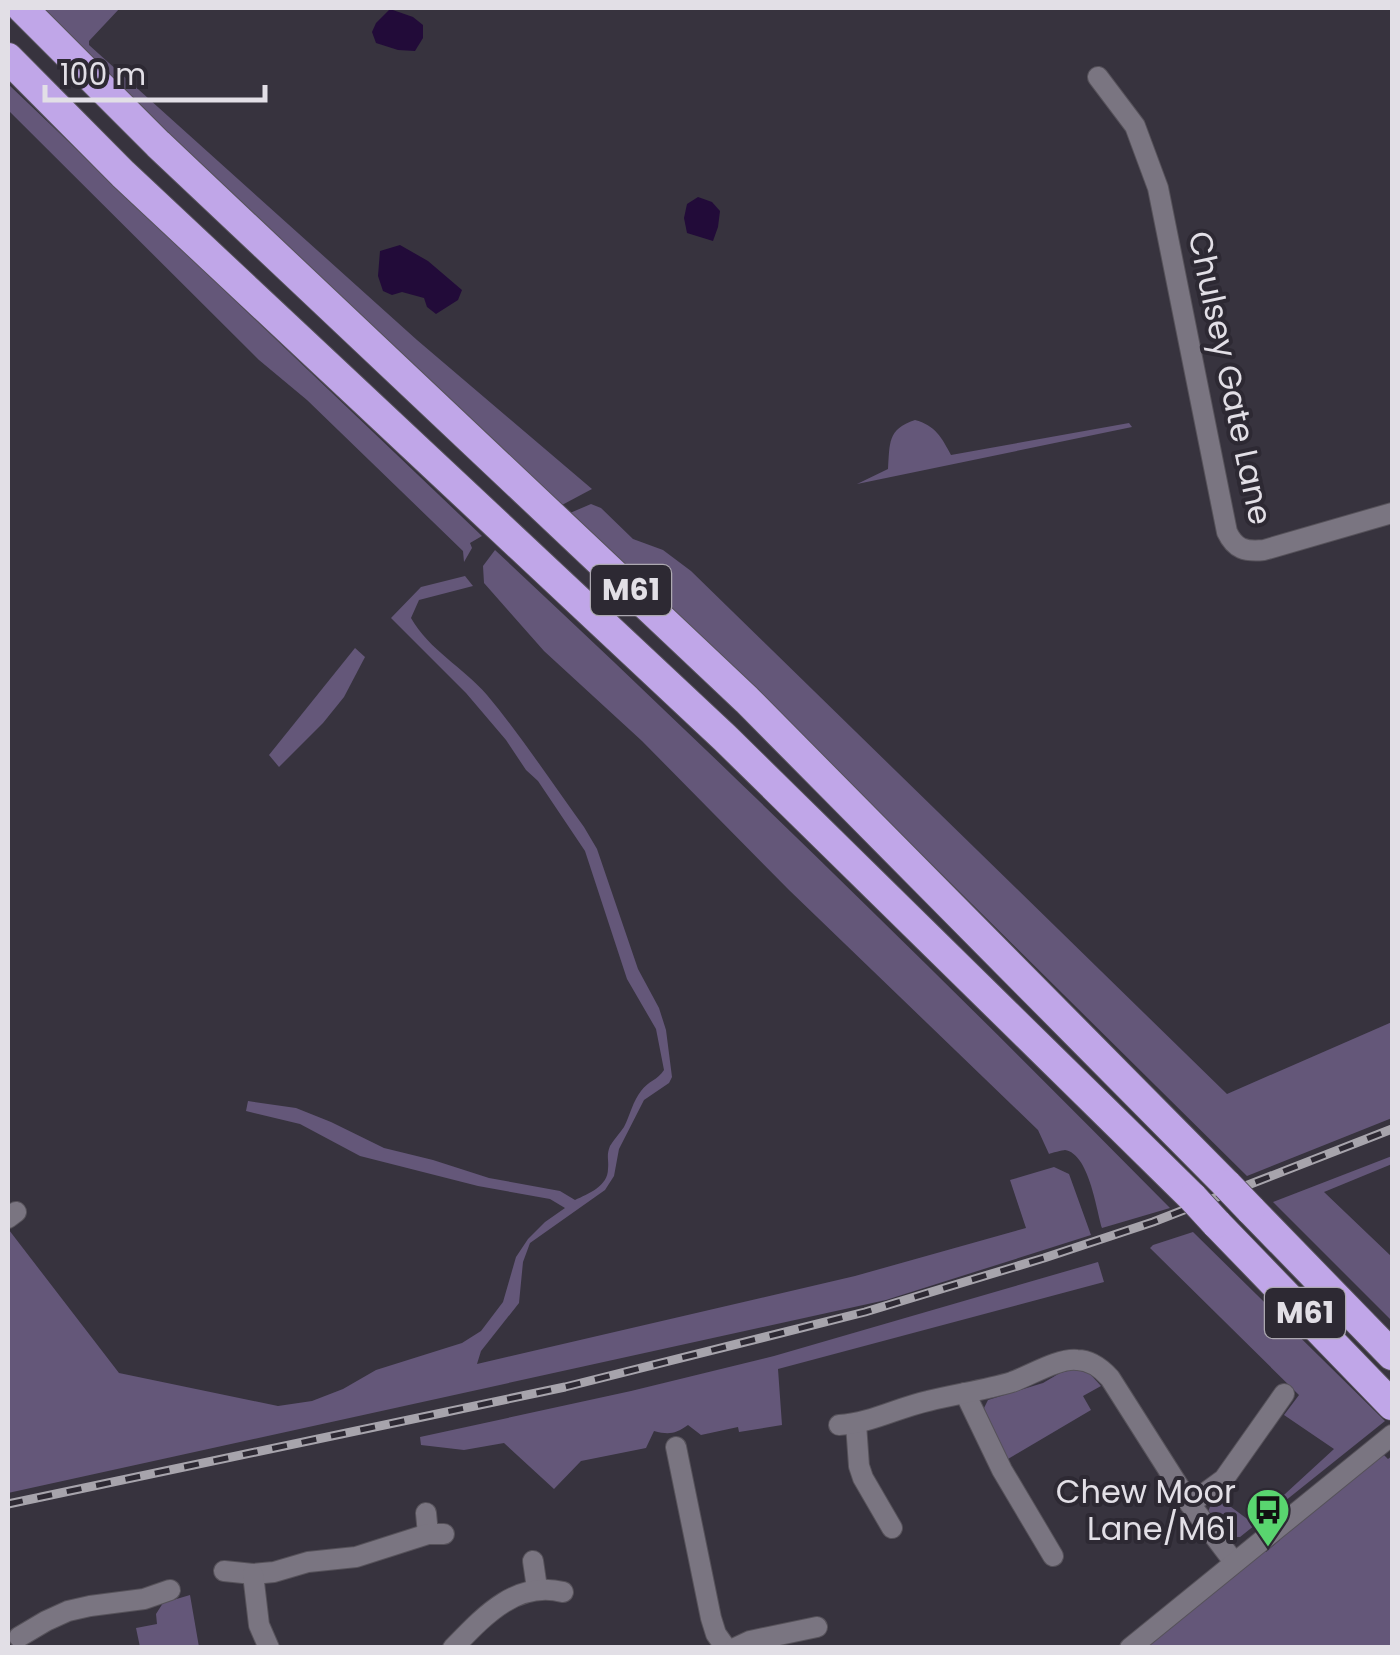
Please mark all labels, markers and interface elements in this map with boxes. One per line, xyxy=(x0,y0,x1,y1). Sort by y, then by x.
scale bar xyxy=(45,40,265,102)
text: 100 m xyxy=(60,53,146,96)
street label: Chulsey Gate Lane xyxy=(1177,227,1284,529)
road number: M61 xyxy=(591,565,671,615)
road number: M61 xyxy=(1265,1288,1345,1338)
place label: Chew Moor Lane/M61 xyxy=(1056,1469,1236,1551)
bus stop icon: Chew Moor Lane/M61 xyxy=(1245,1487,1291,1548)

